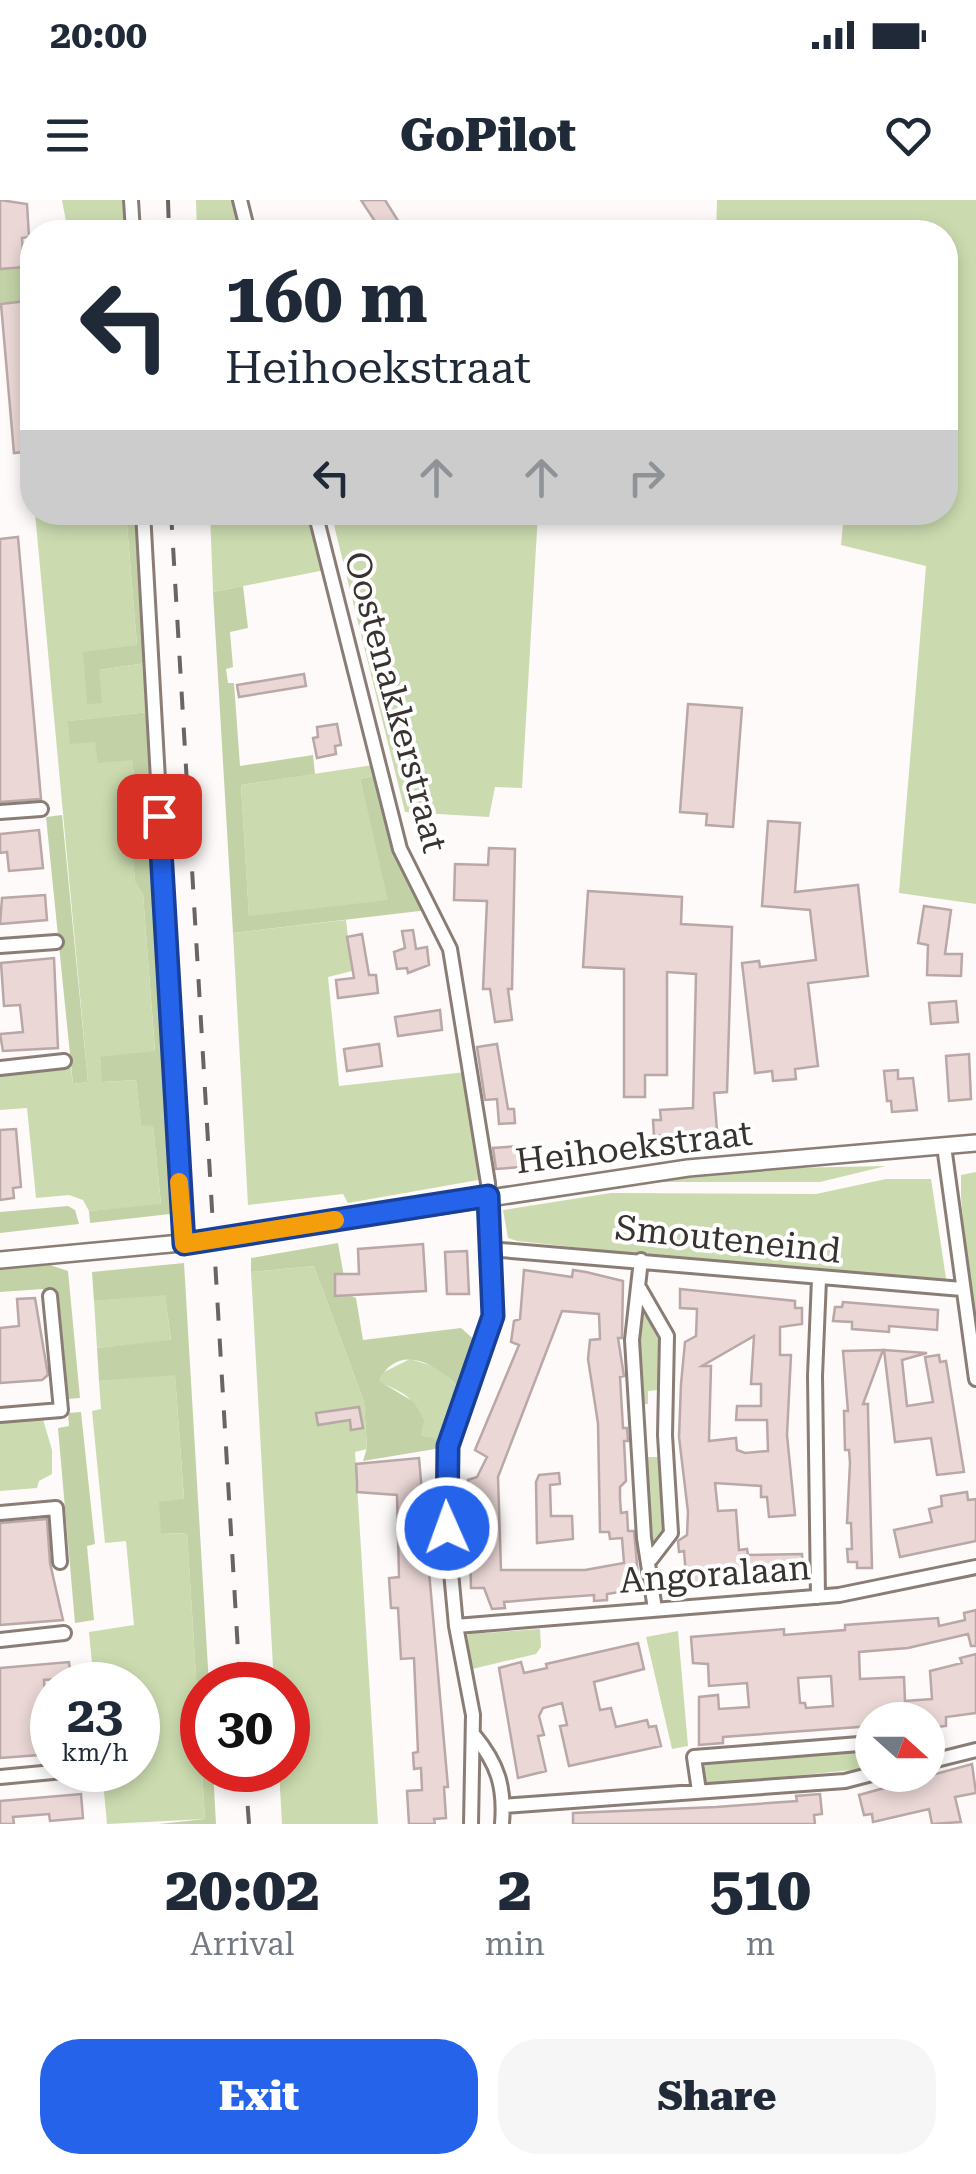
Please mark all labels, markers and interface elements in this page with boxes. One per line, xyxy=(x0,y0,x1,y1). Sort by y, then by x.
text: 20:00 xyxy=(50,13,147,57)
icon: menu xyxy=(40,108,95,163)
icon: heart xyxy=(881,108,936,163)
text: GoPilot xyxy=(400,109,576,162)
text: 160 m xyxy=(225,257,428,339)
icon: left xyxy=(60,260,190,390)
text: Heihoekstraat xyxy=(225,341,531,394)
icon: left xyxy=(304,450,359,505)
icon: ahead xyxy=(409,450,464,505)
icon: ahead xyxy=(514,450,569,505)
icon: right xyxy=(619,450,674,505)
street label: Oostenakkerstraat xyxy=(336,547,455,857)
pin xyxy=(117,774,202,859)
icon: arrive xyxy=(132,789,187,844)
street label: Heihoekstraat xyxy=(513,1113,755,1182)
street label: Smouteneind xyxy=(613,1207,843,1272)
position arrow xyxy=(395,1476,499,1580)
street label: Angoralaan xyxy=(618,1547,812,1602)
speed limit sign: 30 xyxy=(180,1662,310,1792)
text: 23 xyxy=(67,1686,123,1744)
north arrow xyxy=(855,1702,945,1792)
map controls xyxy=(855,1702,945,1792)
text: km/h xyxy=(62,1738,128,1767)
text: 20:02 xyxy=(165,1854,320,1925)
text: 2 xyxy=(498,1854,532,1925)
text: 510 xyxy=(710,1854,811,1925)
text: Arrival xyxy=(190,1925,294,1963)
text: min xyxy=(485,1925,545,1963)
text: m xyxy=(746,1925,775,1963)
button: Exit xyxy=(40,2039,478,2154)
button: Share xyxy=(498,2039,936,2154)

